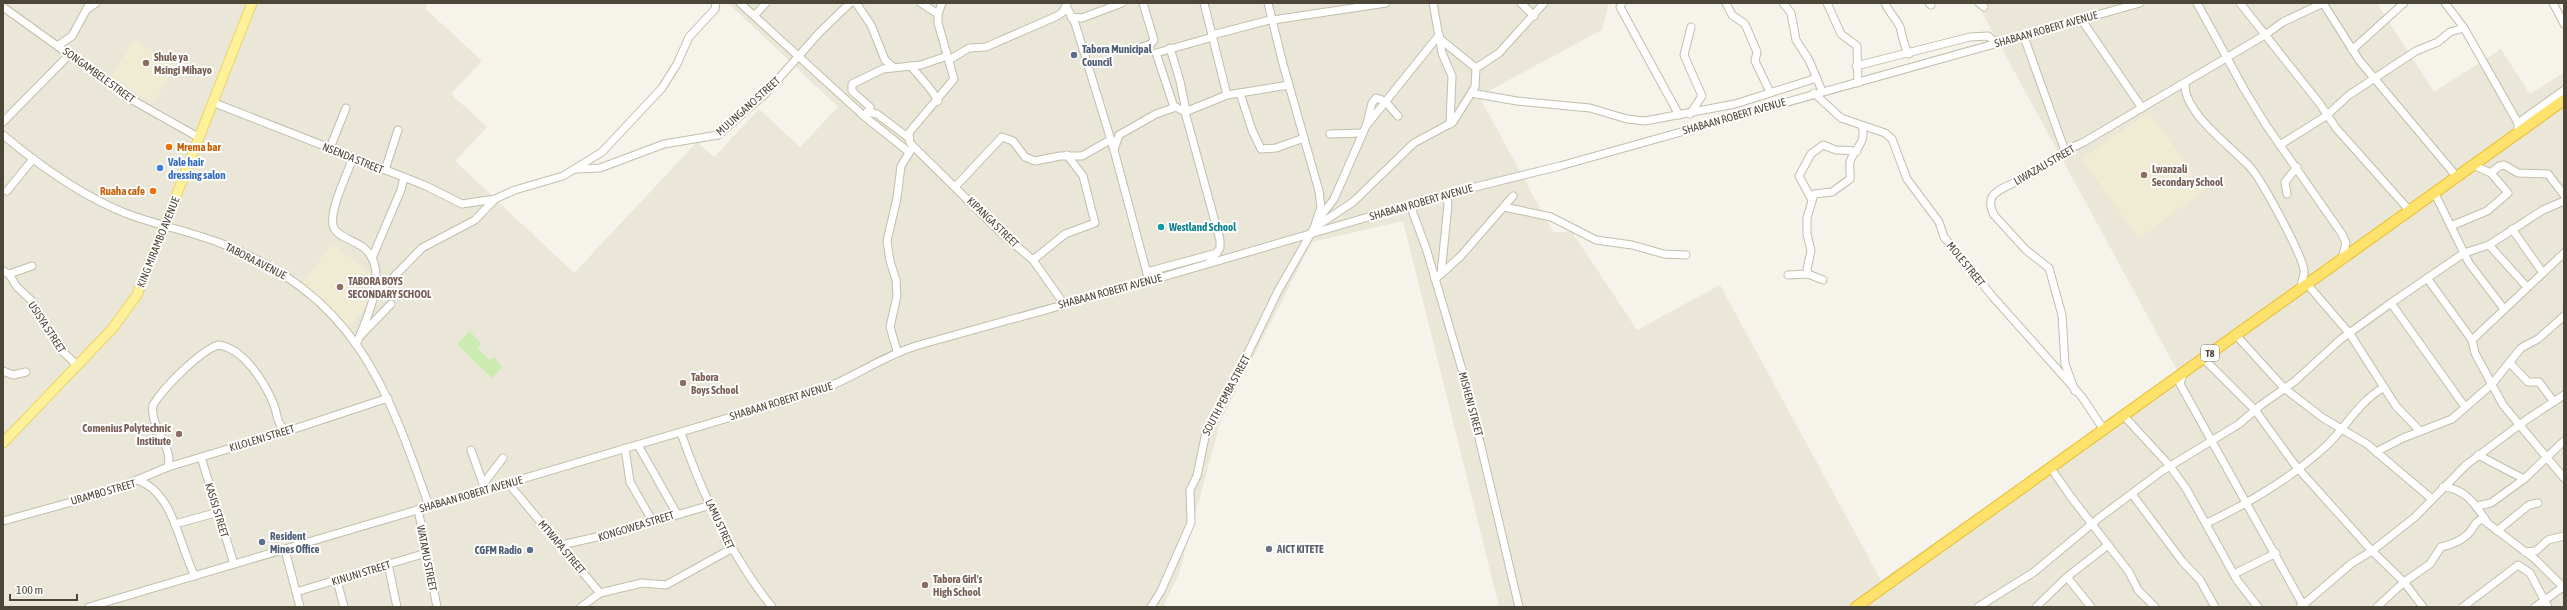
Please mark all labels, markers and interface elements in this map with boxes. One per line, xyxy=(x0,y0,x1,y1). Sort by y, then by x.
street label: SHABAAN ROBERT AVENUE xyxy=(1993,8,2099,49)
place label: Tabora Municipal Council xyxy=(1082,43,1153,68)
street label: SONGAMBELE STREET xyxy=(61,45,137,105)
marker: Tabora Municipal Council xyxy=(1069,50,1079,60)
place label: Shule ya Msingi Mihayo xyxy=(154,51,212,76)
marker: Shule ya Msingi Mihayo xyxy=(141,58,151,68)
street label: MUUNGANO STREET xyxy=(714,74,782,138)
street label: SHABAAN ROBERT AVENUE xyxy=(1681,95,1787,136)
street label: NSENDA STREET xyxy=(321,140,385,176)
place label: Mrema bar xyxy=(177,141,221,153)
marker: Mrema bar xyxy=(164,142,174,152)
street label: LIWAZALI STREET xyxy=(2011,143,2077,187)
place label: Vale hair dressing salon xyxy=(167,156,226,181)
marker: Vale hair dressing salon xyxy=(155,163,165,173)
place label: Lwanzali Secondary School xyxy=(2152,163,2224,188)
marker: Lwanzali Secondary School xyxy=(2139,170,2149,180)
street label: SHABAAN ROBERT AVENUE xyxy=(1368,181,1474,222)
place label: Ruaha cafe xyxy=(100,185,145,197)
marker: Ruaha cafe xyxy=(148,186,158,196)
street label: KIPANGA STREET xyxy=(965,194,1021,250)
street label: KING MIRAMBO AVENUE xyxy=(134,195,182,289)
place label: Westland School xyxy=(1168,221,1237,233)
marker: Westland School xyxy=(1156,222,1166,232)
street label: MOLE STREET xyxy=(1945,239,1988,289)
street label: TABORA AVENUE xyxy=(224,241,289,282)
street label: SHABAAN ROBERT AVENUE xyxy=(1057,271,1163,311)
place label: TABORA BOYS SECONDARY SCHOOL xyxy=(348,275,432,300)
marker: TABORA BOYS SECONDARY SCHOOL xyxy=(335,282,345,292)
street label: USISYA STREET xyxy=(26,299,68,355)
road number: T8 xyxy=(2201,345,2219,361)
street label: SOUTH PEMBA STREET xyxy=(1200,353,1252,437)
place label: Tabora Boys School xyxy=(691,371,740,396)
street label: MISHENI STREET xyxy=(1457,371,1485,438)
marker: Tabora Boys School xyxy=(678,378,688,388)
street label: SHABAAN ROBERT AVENUE xyxy=(728,380,834,422)
place label: Comenius Polytechnic Institute xyxy=(82,422,172,447)
street label: KILOLENI STREET xyxy=(228,422,296,454)
marker: Comenius Polytechnic Institute xyxy=(174,429,184,439)
street label: SHABAAN ROBERT AVENUE xyxy=(418,473,524,514)
street label: URAMBO STREET xyxy=(69,477,137,507)
street label: KASISI STREET xyxy=(203,481,231,539)
street label: LAMU STREET xyxy=(703,497,737,551)
street label: KONGOWEA STREET xyxy=(597,509,676,543)
street label: MTWAPA STREET xyxy=(536,518,588,576)
street label: WATAMU STREET xyxy=(415,524,439,592)
place label: Resident Mines Office xyxy=(270,530,320,555)
marker: Resident Mines Office xyxy=(257,537,267,547)
place label: AICT KITETE xyxy=(1276,543,1324,555)
place label: CGFM Radio xyxy=(475,544,522,556)
marker: AICT KITETE xyxy=(1264,544,1274,554)
marker: CGFM Radio xyxy=(525,545,535,555)
street label: KINUNI STREET xyxy=(330,558,392,588)
place label: Tabora Girl's High School xyxy=(933,573,983,598)
scale bar xyxy=(10,576,77,602)
marker: Tabora Girl's High School xyxy=(920,580,930,590)
text: 100 m xyxy=(16,583,43,597)

